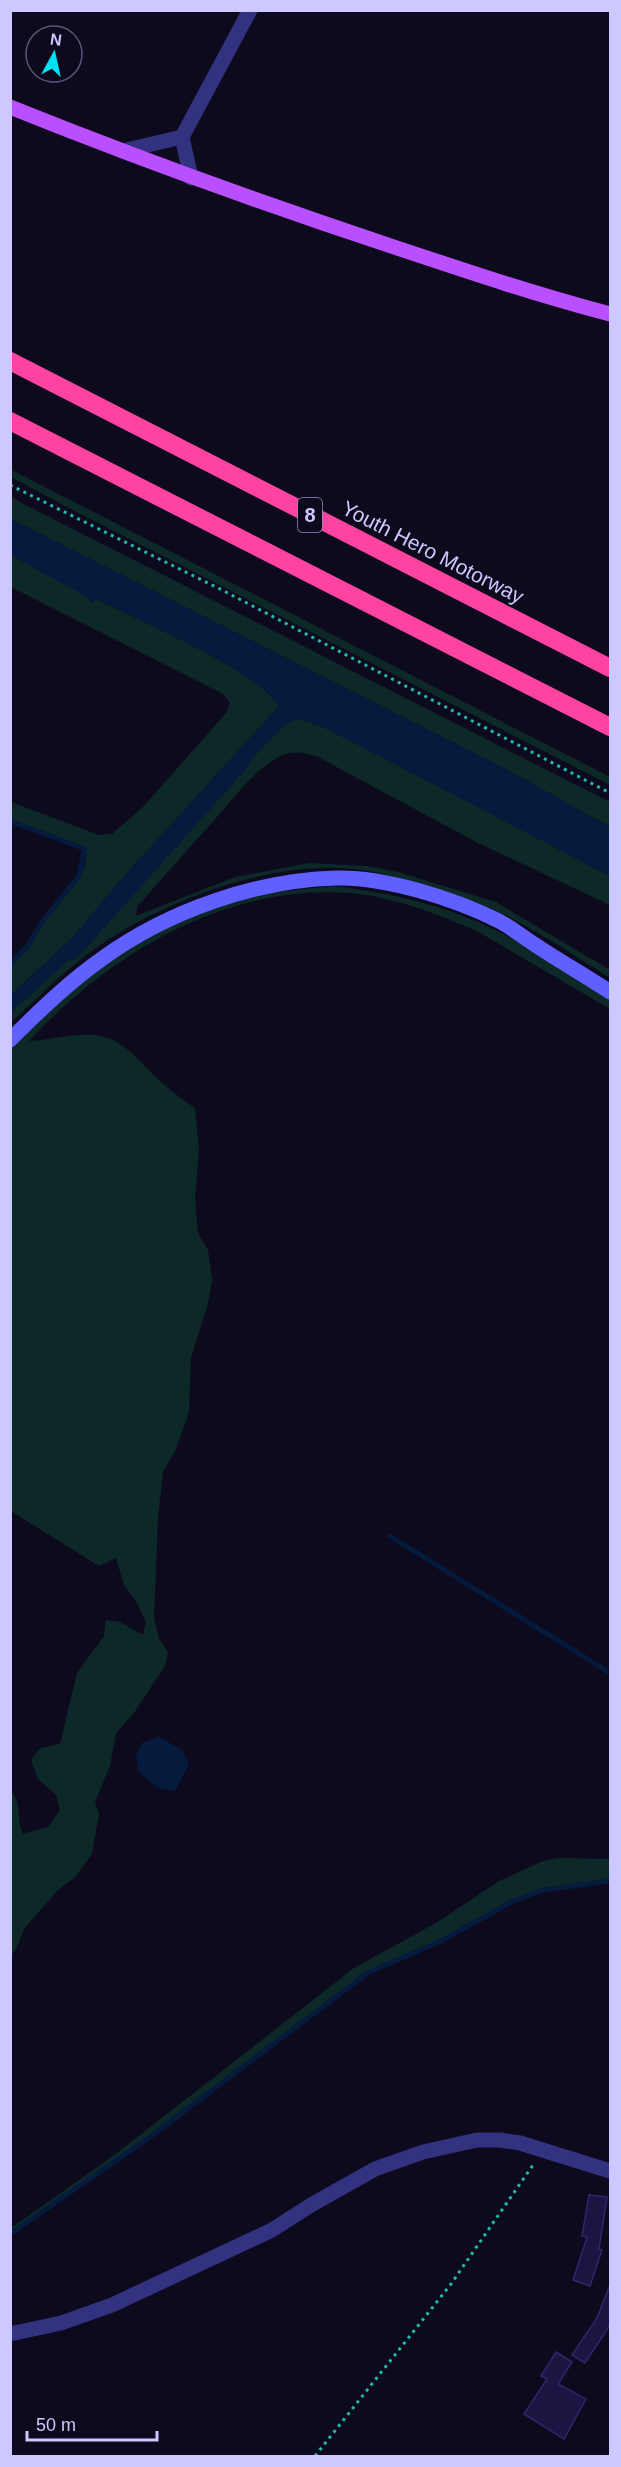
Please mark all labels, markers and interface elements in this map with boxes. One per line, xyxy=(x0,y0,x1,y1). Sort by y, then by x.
north arrow xyxy=(24,24,84,84)
text: N xyxy=(49,30,63,49)
street label: Youth Hero Motorway xyxy=(338,496,528,608)
road number: 8 xyxy=(298,498,322,532)
scale bar xyxy=(27,2404,158,2442)
text: 50 m xyxy=(36,2415,76,2435)

